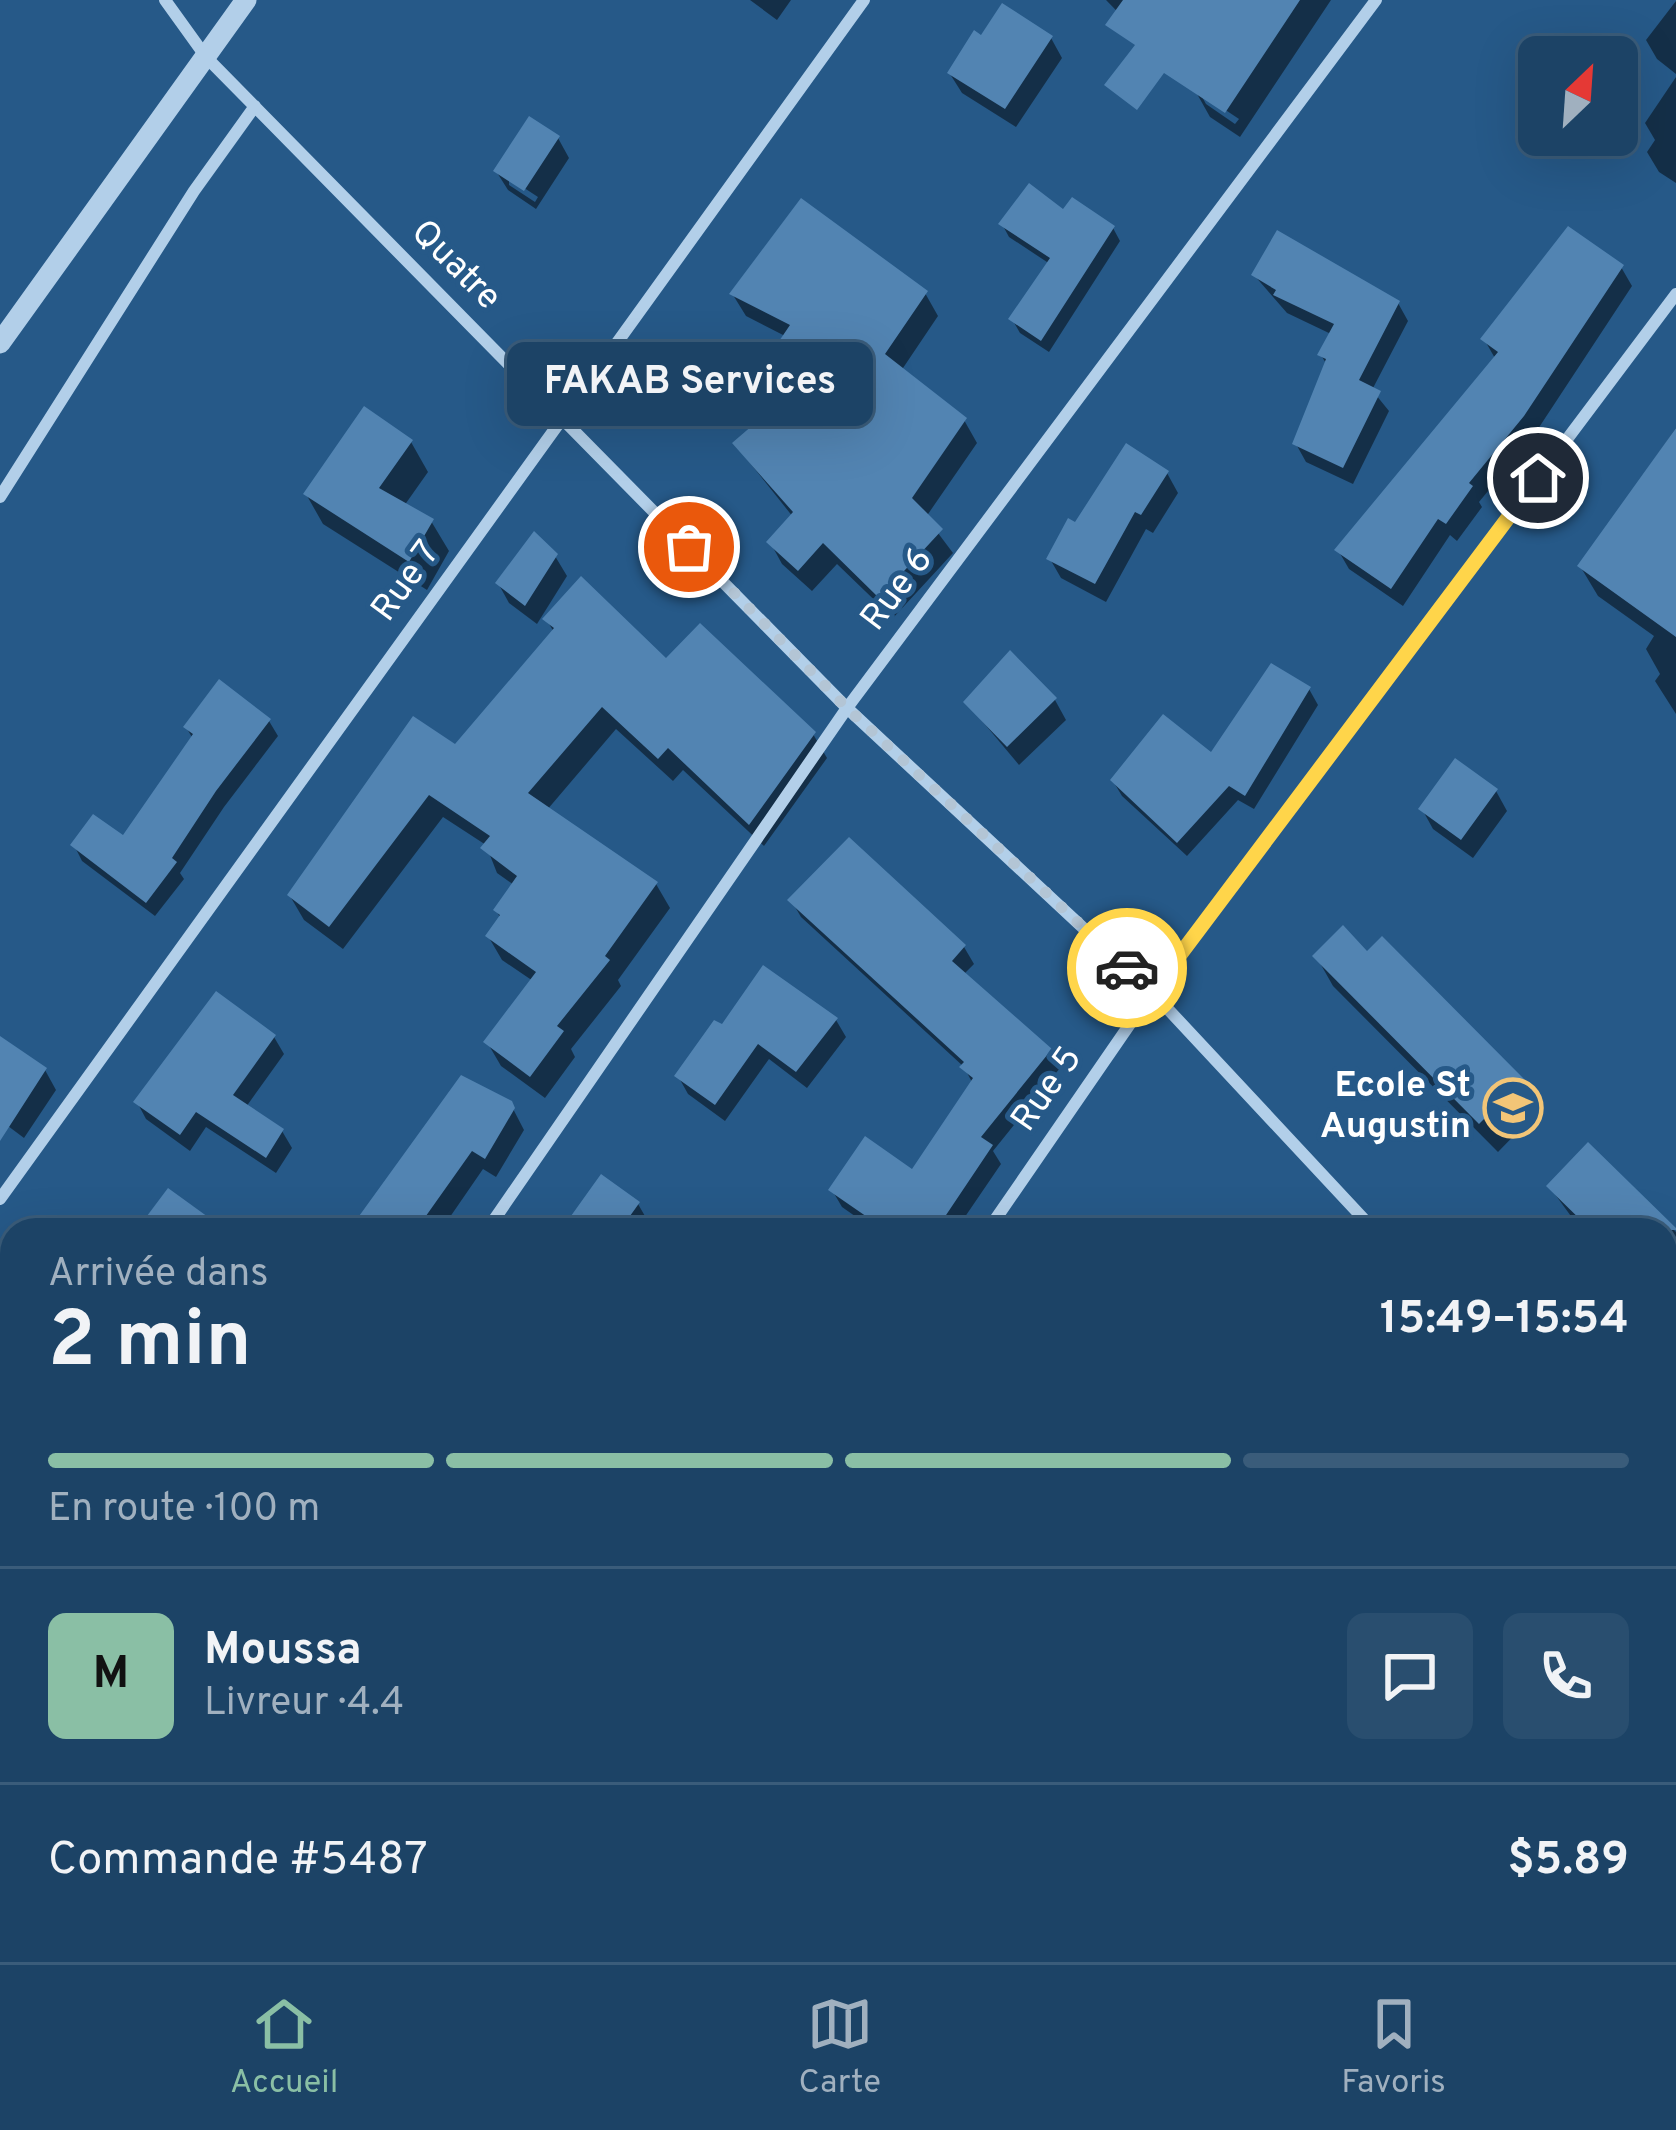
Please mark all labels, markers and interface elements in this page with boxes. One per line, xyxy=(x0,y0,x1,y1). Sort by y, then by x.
north arrow xyxy=(1518,36,1638,156)
map controls xyxy=(1518,36,1638,156)
street label: Quatre xyxy=(400,211,510,321)
callout: FAKAB Services xyxy=(506,343,872,427)
text: FAKAB Services xyxy=(544,359,836,408)
pin xyxy=(1487,427,1589,529)
icon: home xyxy=(1505,445,1571,511)
pin xyxy=(638,496,740,598)
icon: bag xyxy=(656,514,722,580)
street label: Rue 7 xyxy=(362,533,452,631)
street label: Rue 6 xyxy=(852,539,944,641)
courier xyxy=(1067,908,1187,1028)
icon: car xyxy=(1094,935,1160,1001)
street label: Rue 5 xyxy=(1002,1038,1094,1142)
place label: Ecole St Augustin xyxy=(1320,1064,1471,1151)
school or university icon: Ecole St Augustin xyxy=(1482,1077,1544,1139)
text: Arrivée dans xyxy=(48,1251,268,1300)
text: 15:49–15:54 xyxy=(1380,1292,1629,1349)
text: 2 min xyxy=(48,1295,252,1394)
text: En route · 100 m xyxy=(48,1486,320,1535)
button: chat xyxy=(1347,1613,1473,1739)
button: phone xyxy=(1503,1613,1629,1739)
text: Moussa xyxy=(204,1623,362,1680)
text: M xyxy=(93,1647,129,1704)
text: Livreur · 4.4 xyxy=(204,1680,404,1729)
text: Commande #5487 xyxy=(48,1833,428,1890)
text: $5.89 xyxy=(1508,1833,1629,1890)
tab: Accueil xyxy=(230,1991,338,2105)
tab: Carte xyxy=(799,1991,881,2105)
tab: Favoris xyxy=(1341,1991,1446,2105)

